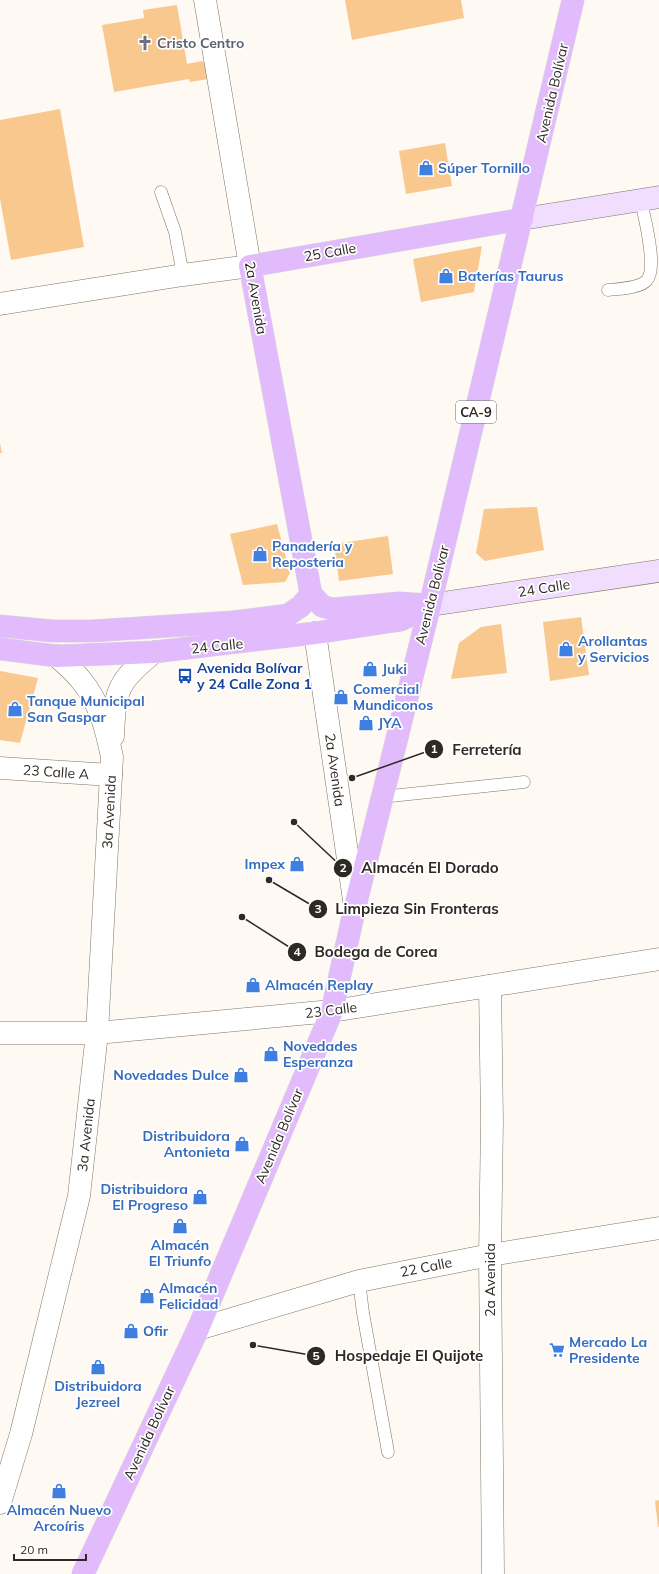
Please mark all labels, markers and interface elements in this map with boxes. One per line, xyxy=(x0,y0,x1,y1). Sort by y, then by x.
church icon: Cristo Centro xyxy=(136,34,154,52)
place label: Cristo Centro xyxy=(157,34,244,52)
street label: Avenida Bolívar xyxy=(532,40,572,145)
shop icon: Súper Tornillo xyxy=(417,159,435,177)
place label: Súper Tornillo xyxy=(438,159,530,177)
street label: 25 Calle xyxy=(303,239,357,265)
street label: 2a Avenida xyxy=(241,260,271,336)
shop icon: Baterías Taurus xyxy=(437,267,455,285)
place label: Baterías Taurus xyxy=(458,267,563,285)
road number: CA-9 xyxy=(456,401,496,423)
place label: Panadería y Reposteria xyxy=(272,537,353,571)
street label: Avenida Bolívar xyxy=(411,543,453,647)
shop icon: Panadería y Reposteria xyxy=(251,545,269,563)
street label: 24 Calle xyxy=(517,575,571,601)
place label: Arollantas y Servicios xyxy=(577,632,649,666)
street label: 24 Calle xyxy=(190,634,244,658)
shop icon: Arollantas y Servicios xyxy=(557,640,575,658)
place label: Avenida Bolívar y 24 Calle Zona 1 xyxy=(196,659,312,693)
shop icon: Juki xyxy=(361,660,379,678)
place label: Juki xyxy=(382,660,407,678)
bus stop icon: Avenida Bolívar y 24 Calle Zona 1 xyxy=(176,667,194,685)
place label: Comercial Mundiconos xyxy=(353,680,433,714)
shop icon: Comercial Mundiconos xyxy=(332,688,350,706)
place label: Tanque Municipal San Gaspar xyxy=(27,692,145,726)
shop icon: Tanque Municipal San Gaspar xyxy=(6,700,24,718)
shop icon: JYA xyxy=(357,714,375,732)
place label: JYA xyxy=(378,714,402,732)
street label: 2a Avenida xyxy=(321,732,349,808)
callout: Ferretería xyxy=(424,736,529,763)
text: Ferretería xyxy=(452,740,522,759)
text: 1 xyxy=(430,741,438,756)
street label: 23 Calle A xyxy=(22,761,90,783)
street label: 3a Avenida xyxy=(98,775,120,849)
callout: Almacén El Dorado xyxy=(333,854,506,881)
place label: Impex xyxy=(244,855,285,873)
shop icon: Impex xyxy=(288,855,306,873)
text: Almacén El Dorado xyxy=(361,858,499,877)
text: 2 xyxy=(339,860,347,875)
callout: Limpieza Sin Fronteras xyxy=(308,896,507,923)
text: Limpieza Sin Fronteras xyxy=(335,899,499,918)
text: 3 xyxy=(314,901,322,916)
callout: Bodega de Corea xyxy=(287,938,446,965)
text: Bodega de Corea xyxy=(314,942,438,961)
text: 4 xyxy=(293,944,301,959)
shop icon: Almacén Replay xyxy=(244,976,262,994)
place label: Almacén Replay xyxy=(265,976,374,994)
street label: 23 Calle xyxy=(304,998,358,1022)
place label: Novedades Esperanza xyxy=(283,1037,358,1071)
shop icon: Novedades Esperanza xyxy=(262,1045,280,1063)
place label: Novedades Dulce xyxy=(113,1066,229,1084)
shop icon: Novedades Dulce xyxy=(232,1066,250,1084)
street label: Avenida Bolívar xyxy=(251,1085,308,1186)
street label: 3a Avenida xyxy=(73,1097,99,1173)
place label: Distribuidora Antonieta xyxy=(143,1127,230,1161)
shop icon: Distribuidora Antonieta xyxy=(233,1135,251,1153)
place label: Distribuidora El Progreso xyxy=(101,1180,188,1214)
shop icon: Distribuidora El Progreso xyxy=(191,1188,209,1206)
shop icon: Almacén El Triunfo xyxy=(171,1217,189,1235)
place label: Almacén El Triunfo xyxy=(149,1236,211,1270)
street label: 2a Avenida xyxy=(481,1243,499,1317)
street label: 22 Calle xyxy=(399,1253,453,1281)
place label: Almacén Felicidad xyxy=(159,1279,219,1313)
shop icon: Almacén Felicidad xyxy=(138,1287,156,1305)
shop icon: Ofir xyxy=(122,1322,140,1340)
place label: Ofir xyxy=(143,1322,169,1340)
place label: Mercado La Presidente xyxy=(569,1333,647,1367)
supermarket icon: Mercado La Presidente xyxy=(548,1341,566,1359)
callout: Hospedaje El Quijote xyxy=(306,1343,491,1370)
text: Hospedaje El Quijote xyxy=(335,1346,483,1365)
text: 5 xyxy=(312,1348,320,1363)
shop icon: Distribuidora Jezreel xyxy=(89,1358,107,1376)
place label: Distribuidora Jezreel xyxy=(54,1377,142,1411)
street label: Avenida Bolívar xyxy=(119,1382,179,1483)
shop icon: Almacén Nuevo Arcoíris xyxy=(50,1482,68,1500)
place label: Almacén Nuevo Arcoíris xyxy=(7,1501,111,1535)
scale bar xyxy=(14,1536,86,1562)
text: 20 m xyxy=(20,1542,48,1557)

